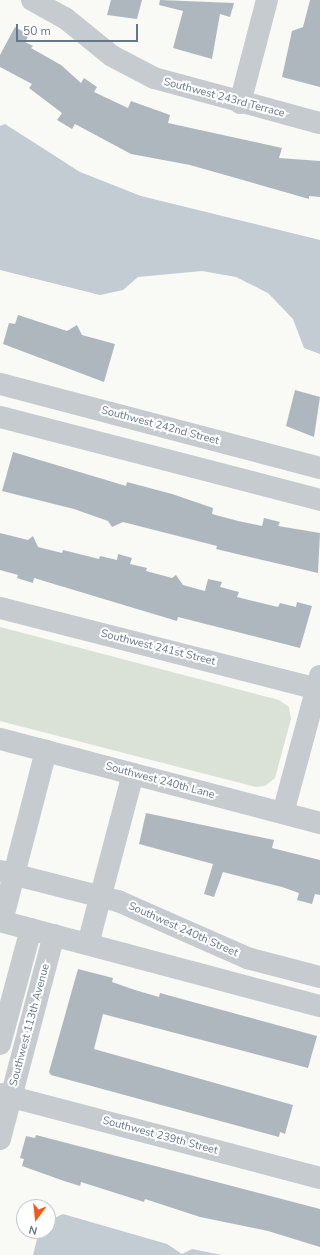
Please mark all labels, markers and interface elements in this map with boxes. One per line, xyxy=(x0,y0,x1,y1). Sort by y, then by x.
scale bar xyxy=(18,16,140,42)
text: 50 m xyxy=(23,23,51,39)
street label: Southwest 243rd Terrace xyxy=(162,75,286,121)
street label: Southwest 242nd Street xyxy=(100,404,220,448)
street label: Southwest 241st Street xyxy=(99,627,217,669)
street label: Southwest 240th Lane xyxy=(104,760,216,802)
street label: Southwest 240th Street xyxy=(126,900,240,960)
street label: Southwest 113th Avenue xyxy=(7,962,53,1088)
street label: Southwest 239th Street xyxy=(101,1114,219,1158)
north arrow xyxy=(16,1199,56,1239)
text: N xyxy=(27,1222,39,1238)

